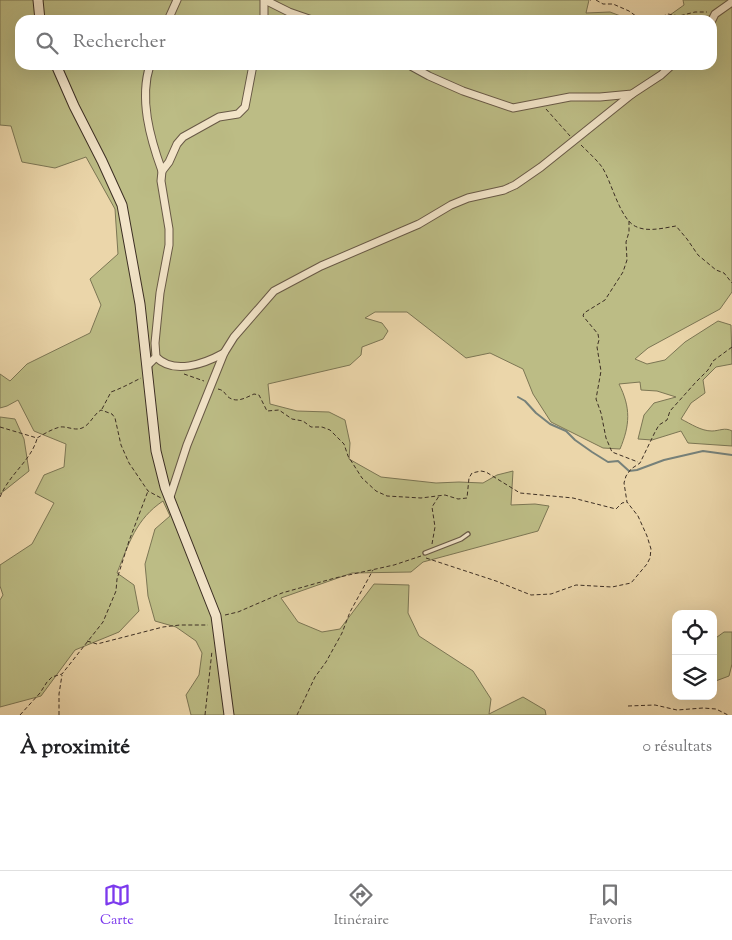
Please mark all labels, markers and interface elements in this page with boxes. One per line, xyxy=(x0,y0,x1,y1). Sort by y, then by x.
search box xyxy=(15,15,717,70)
icon: search xyxy=(33,29,61,57)
text: Rechercher xyxy=(73,29,166,56)
map controls xyxy=(672,610,717,700)
button: locate xyxy=(672,610,717,655)
button: layers xyxy=(672,655,717,700)
text: À proximité xyxy=(20,733,130,763)
text: 0 résultats xyxy=(642,736,712,759)
tab: Carte xyxy=(100,881,134,931)
tab: Itinéraire xyxy=(334,881,389,931)
tab: Favoris xyxy=(589,881,632,931)

